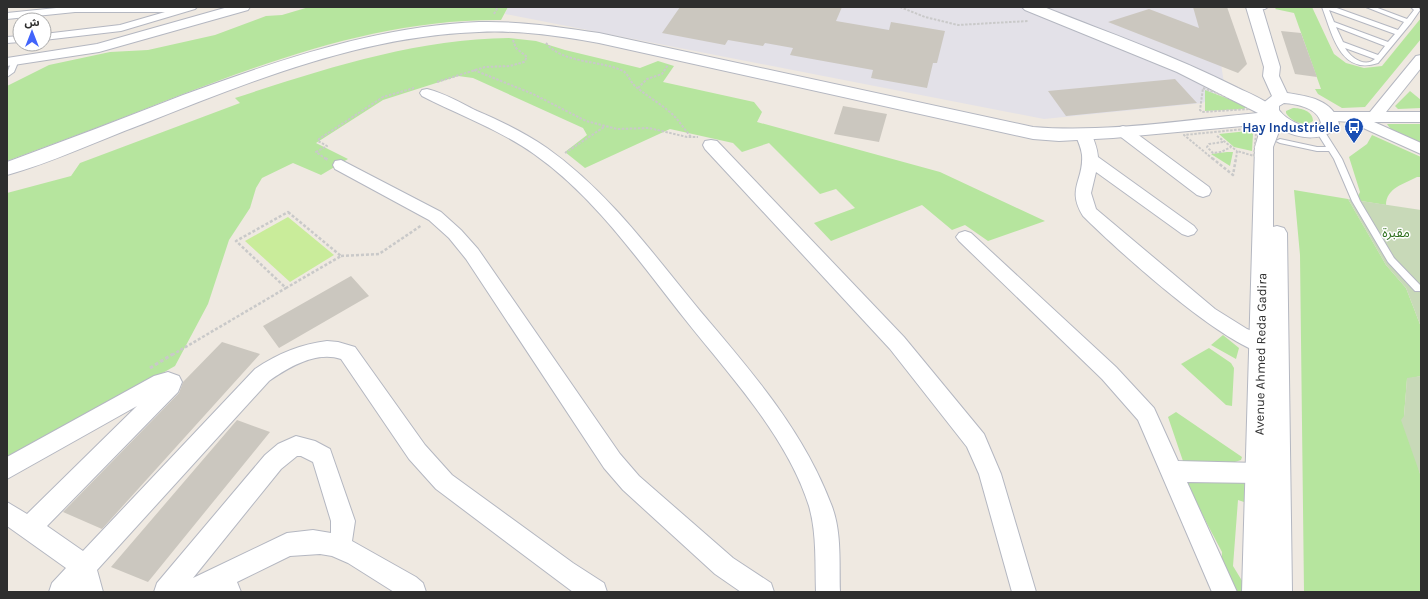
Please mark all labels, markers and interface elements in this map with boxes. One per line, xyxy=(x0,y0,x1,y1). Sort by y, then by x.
north arrow xyxy=(12,12,52,52)
text: ش xyxy=(24,16,40,29)
bus stop icon: Hay Industrielle xyxy=(1343,116,1365,144)
place label: Hay Industrielle xyxy=(1242,120,1340,135)
park label: مقبرة xyxy=(1382,225,1410,240)
street label: Avenue Ahmed Reda Gadira xyxy=(1252,273,1269,435)

